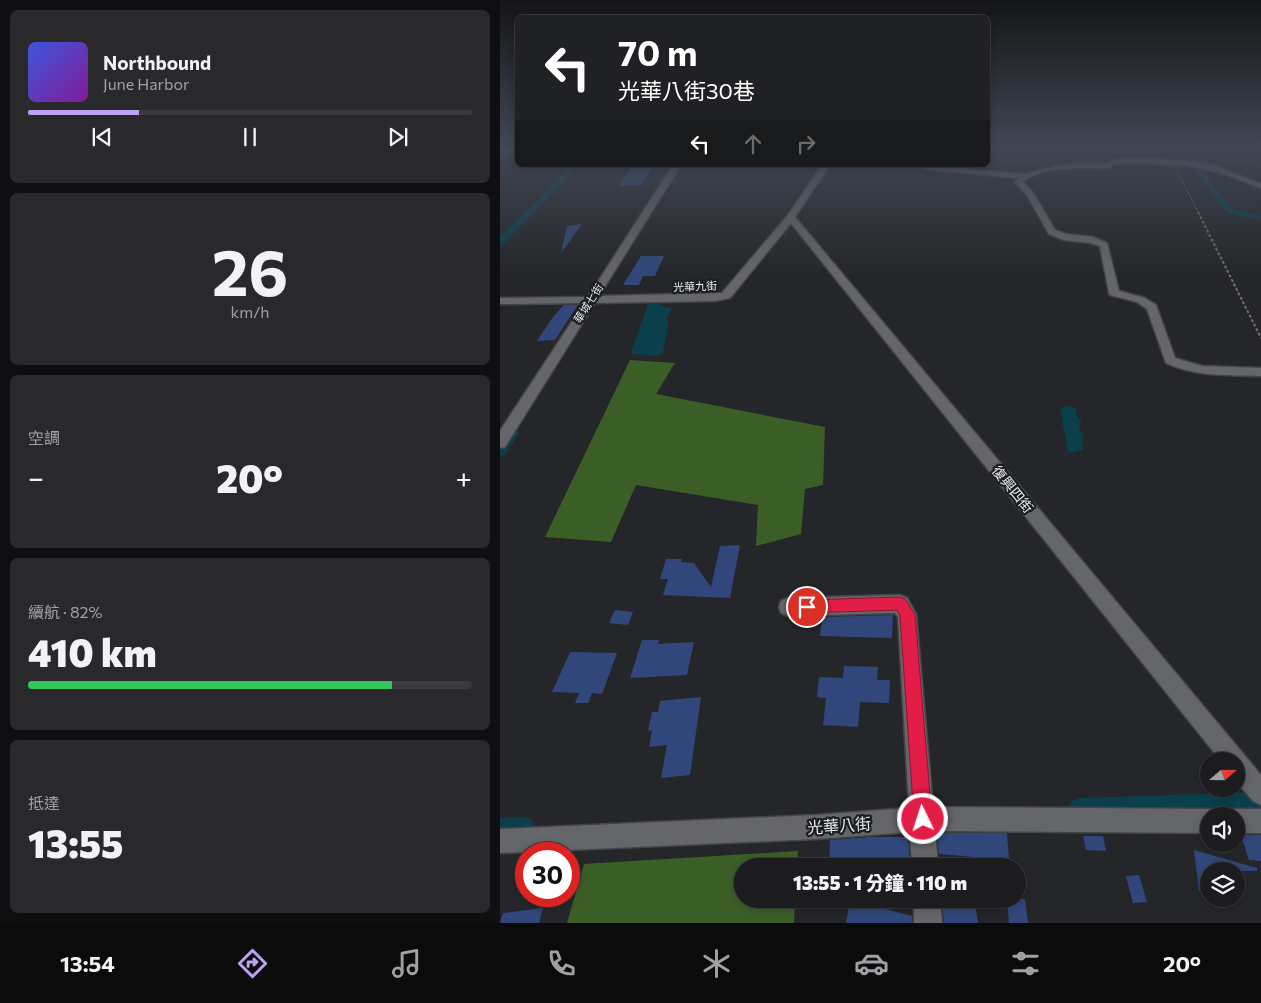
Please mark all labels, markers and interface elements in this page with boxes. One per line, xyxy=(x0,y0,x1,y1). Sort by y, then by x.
text: 70 m xyxy=(618,30,698,73)
icon: left xyxy=(535,35,600,100)
text: Northbound xyxy=(103,51,211,74)
text: June Harbor xyxy=(103,74,189,93)
text: 光華八街30巷 xyxy=(618,77,755,104)
icon: previous xyxy=(88,123,116,151)
icon: pause xyxy=(236,123,264,151)
icon: next xyxy=(384,123,412,151)
icon: left xyxy=(686,130,714,158)
icon: ahead xyxy=(739,130,767,158)
icon: right xyxy=(792,130,820,158)
text: 26 xyxy=(212,230,288,309)
street label: 光華九街 xyxy=(673,279,717,293)
street label: 華城七街 xyxy=(571,281,605,325)
text: km/h xyxy=(231,302,269,321)
text: 空調 xyxy=(28,428,60,447)
text: 20° xyxy=(216,454,283,501)
text: − xyxy=(28,460,44,494)
text: + xyxy=(456,460,472,494)
street label: 復興四街 xyxy=(989,462,1037,516)
pin xyxy=(786,586,828,628)
icon: arrive xyxy=(793,593,821,621)
text: 續航 · 82% xyxy=(28,602,103,621)
text: 410 km xyxy=(28,628,157,675)
north arrow xyxy=(1200,752,1245,798)
map controls xyxy=(1200,752,1245,907)
position arrow xyxy=(896,792,948,844)
text: 抵達 xyxy=(28,793,60,812)
button: sound xyxy=(1200,807,1245,852)
street label: 光華八街 xyxy=(806,813,872,837)
text: 13:55 xyxy=(28,819,123,866)
speed limit sign: 30 xyxy=(515,842,580,907)
button: layers xyxy=(1200,862,1245,907)
text: 13:55 · 1 分鐘 · 110 m xyxy=(793,871,967,894)
icon: directions xyxy=(235,946,270,981)
icon: music xyxy=(389,946,424,981)
icon: phone xyxy=(544,946,579,981)
icon: climate xyxy=(699,946,734,981)
icon: car xyxy=(854,946,889,981)
icon: filters xyxy=(1008,946,1043,981)
text: 13:54 xyxy=(60,950,115,977)
text: 20° xyxy=(1163,950,1201,977)

